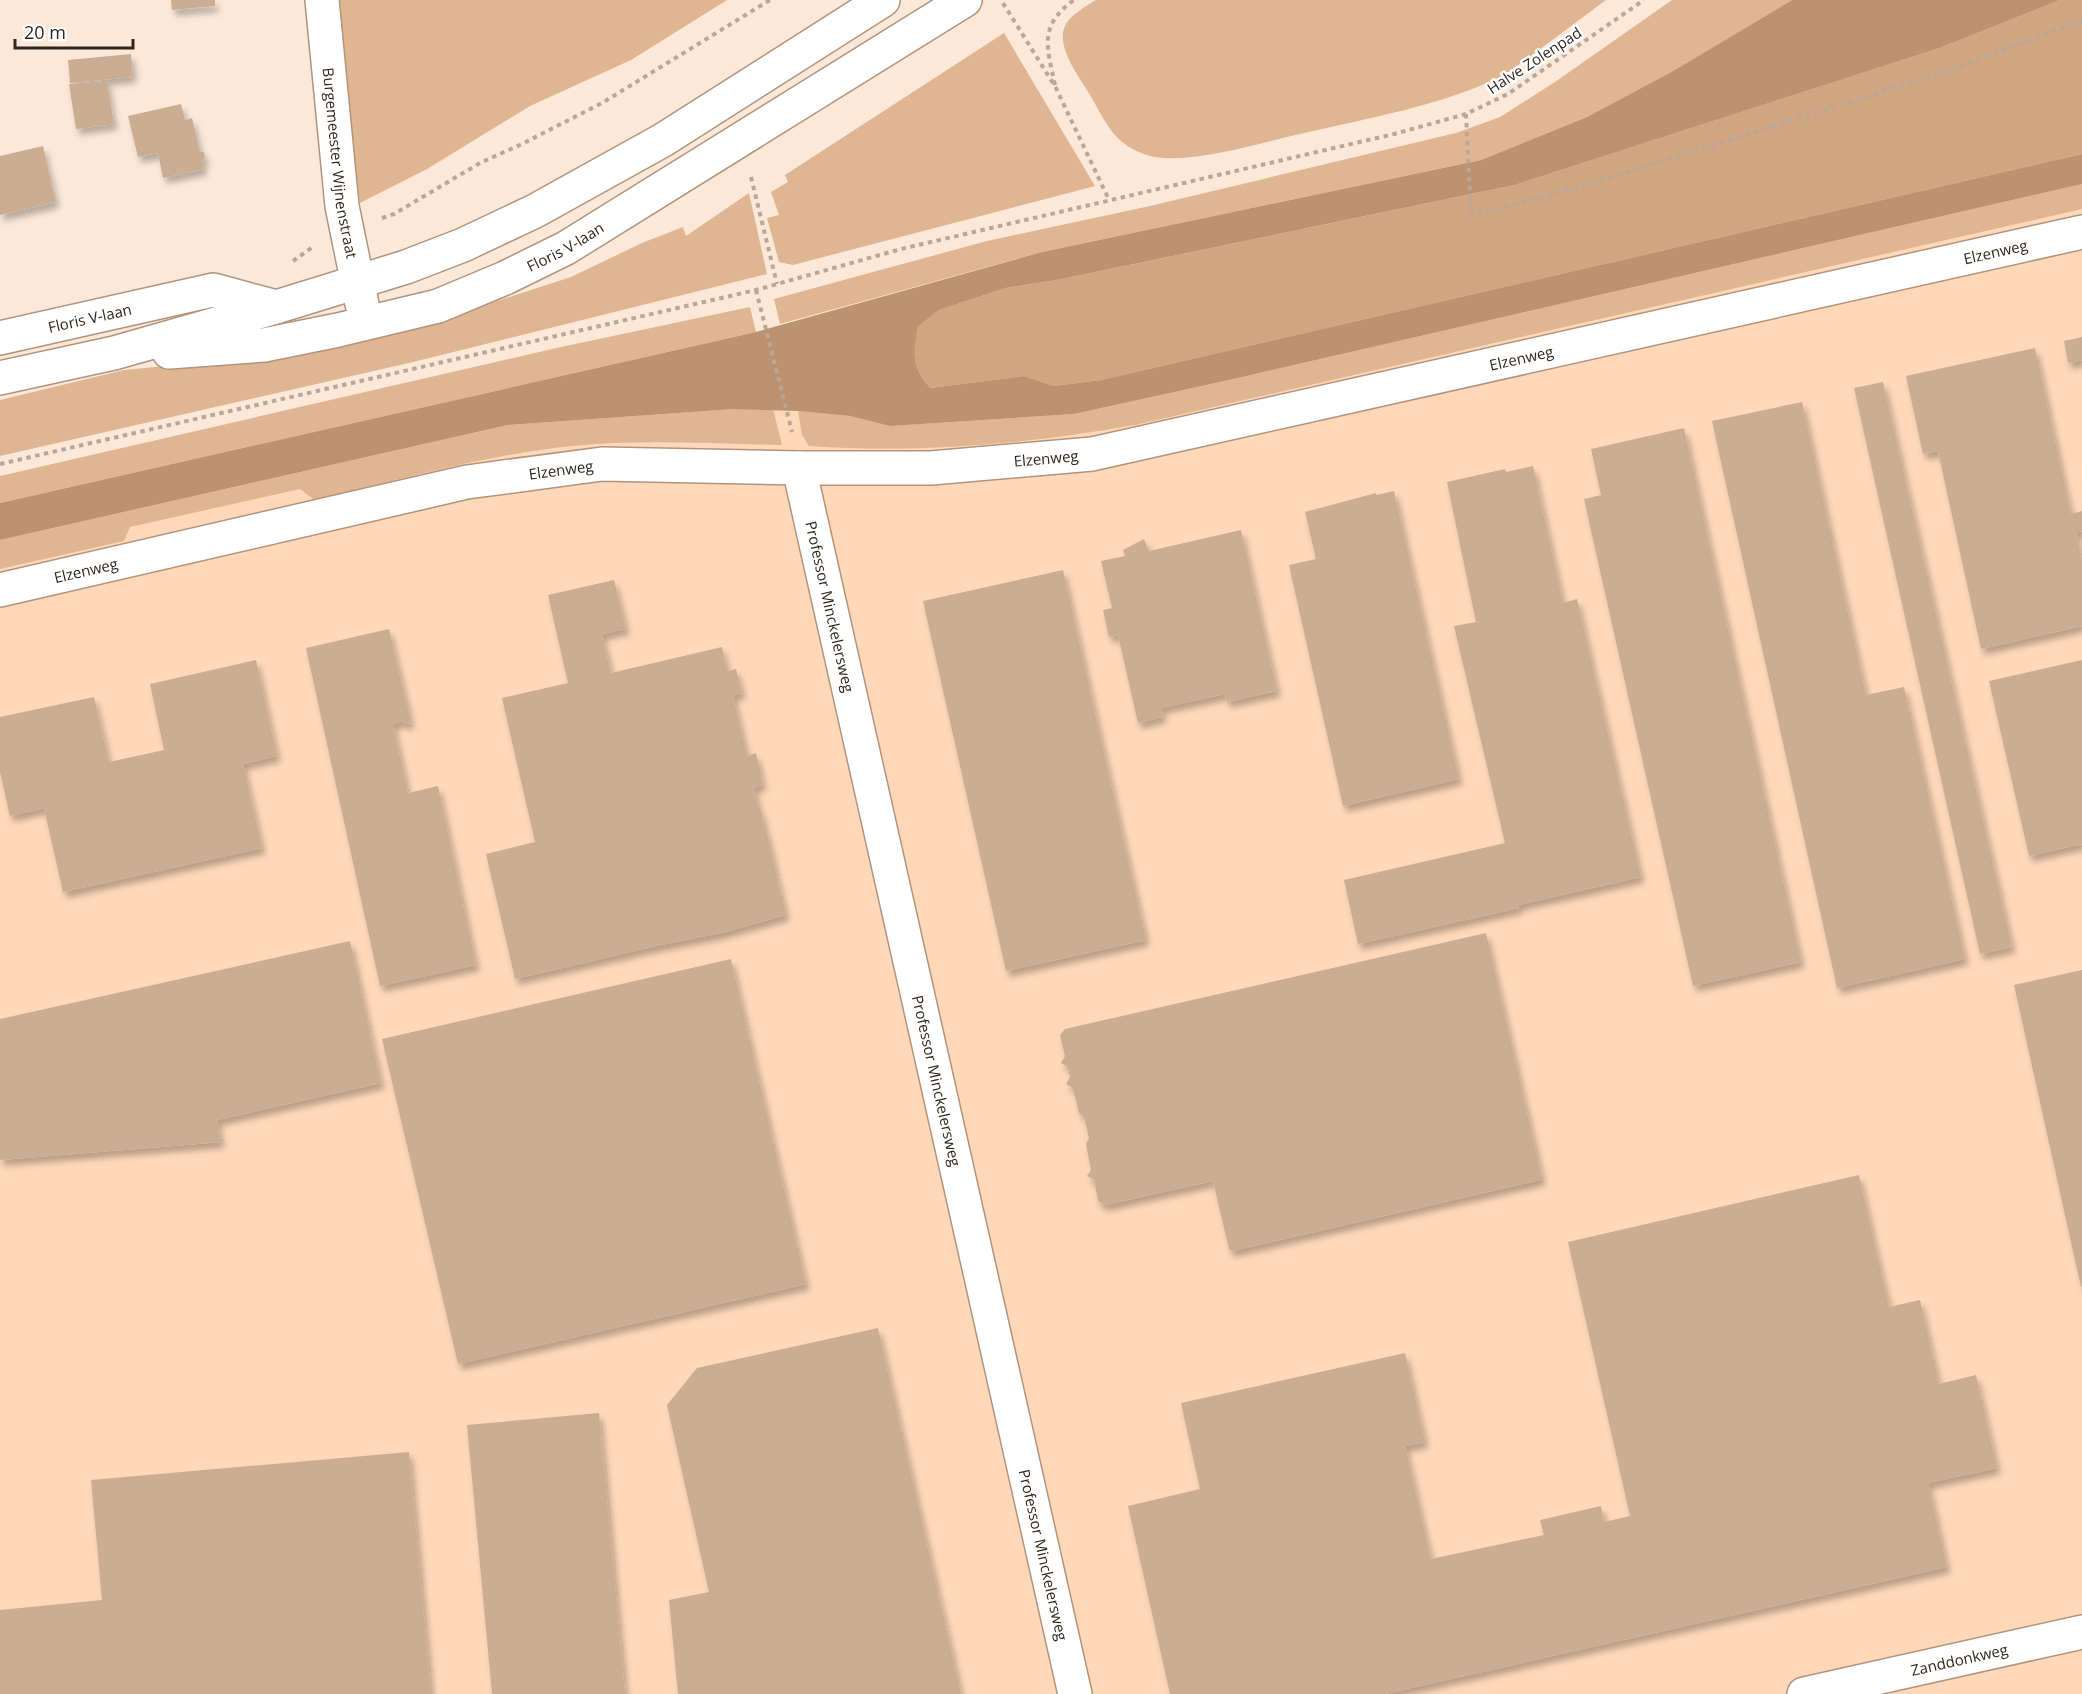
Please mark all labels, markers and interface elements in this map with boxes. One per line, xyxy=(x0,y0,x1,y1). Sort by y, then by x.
scale bar xyxy=(15,12,134,50)
text: 20 m xyxy=(24,20,66,44)
street label: Halve Zolenpad xyxy=(1483,22,1585,98)
street label: Burgemeester Wijnenstraat xyxy=(319,67,362,260)
street label: Floris V-laan xyxy=(523,217,607,276)
street label: Elzenweg xyxy=(1961,235,2029,268)
street label: Floris V-laan xyxy=(46,299,133,337)
street label: Elzenweg xyxy=(1487,341,1555,375)
street label: Elzenweg xyxy=(1013,445,1079,471)
street label: Elzenweg xyxy=(527,455,594,484)
street label: Professor Minckelersweg xyxy=(801,519,859,694)
street label: Elzenweg xyxy=(52,553,120,587)
street label: Professor Minckelersweg xyxy=(908,993,966,1168)
street label: Professor Minckelersweg xyxy=(1015,1467,1073,1642)
street label: Zanddonkweg xyxy=(1909,1639,2010,1680)

